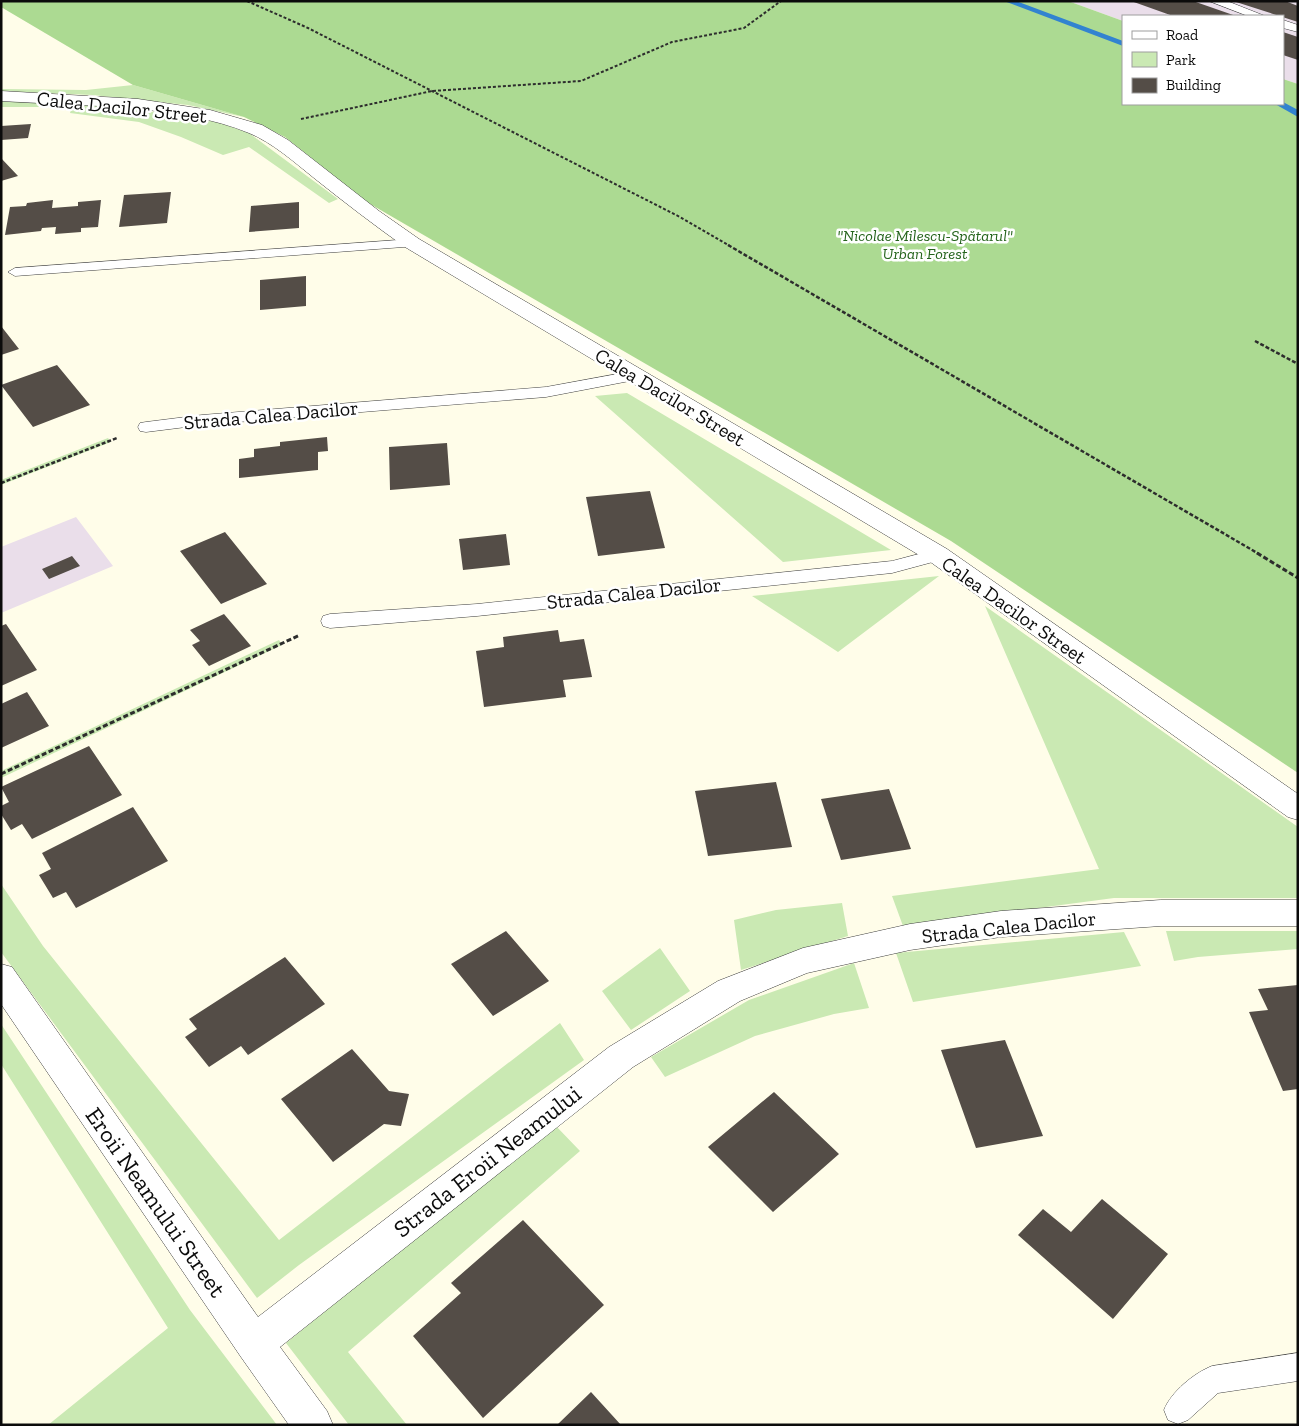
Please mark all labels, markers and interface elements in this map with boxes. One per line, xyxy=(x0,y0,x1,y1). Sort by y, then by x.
legend xyxy=(1122,15,1284,105)
text: Road xyxy=(1166,26,1199,44)
text: Park xyxy=(1166,51,1196,69)
text: Building xyxy=(1166,76,1221,94)
street label: Calea Dacilor Street xyxy=(36,86,209,128)
park label: "Nicolae Milescu-Spătarul" Urban Forest xyxy=(837,226,1013,263)
street label: Calea Dacilor Street xyxy=(591,343,750,452)
street label: Strada Calea Dacilor xyxy=(183,395,359,435)
street label: Calea Dacilor Street xyxy=(937,551,1091,669)
street label: Strada Calea Dacilor xyxy=(546,572,722,614)
street label: Strada Calea Dacilor xyxy=(921,906,1097,948)
street label: Strada Eroii Neamului xyxy=(388,1079,587,1243)
street label: Eroii Neamului Street xyxy=(80,1102,232,1302)

